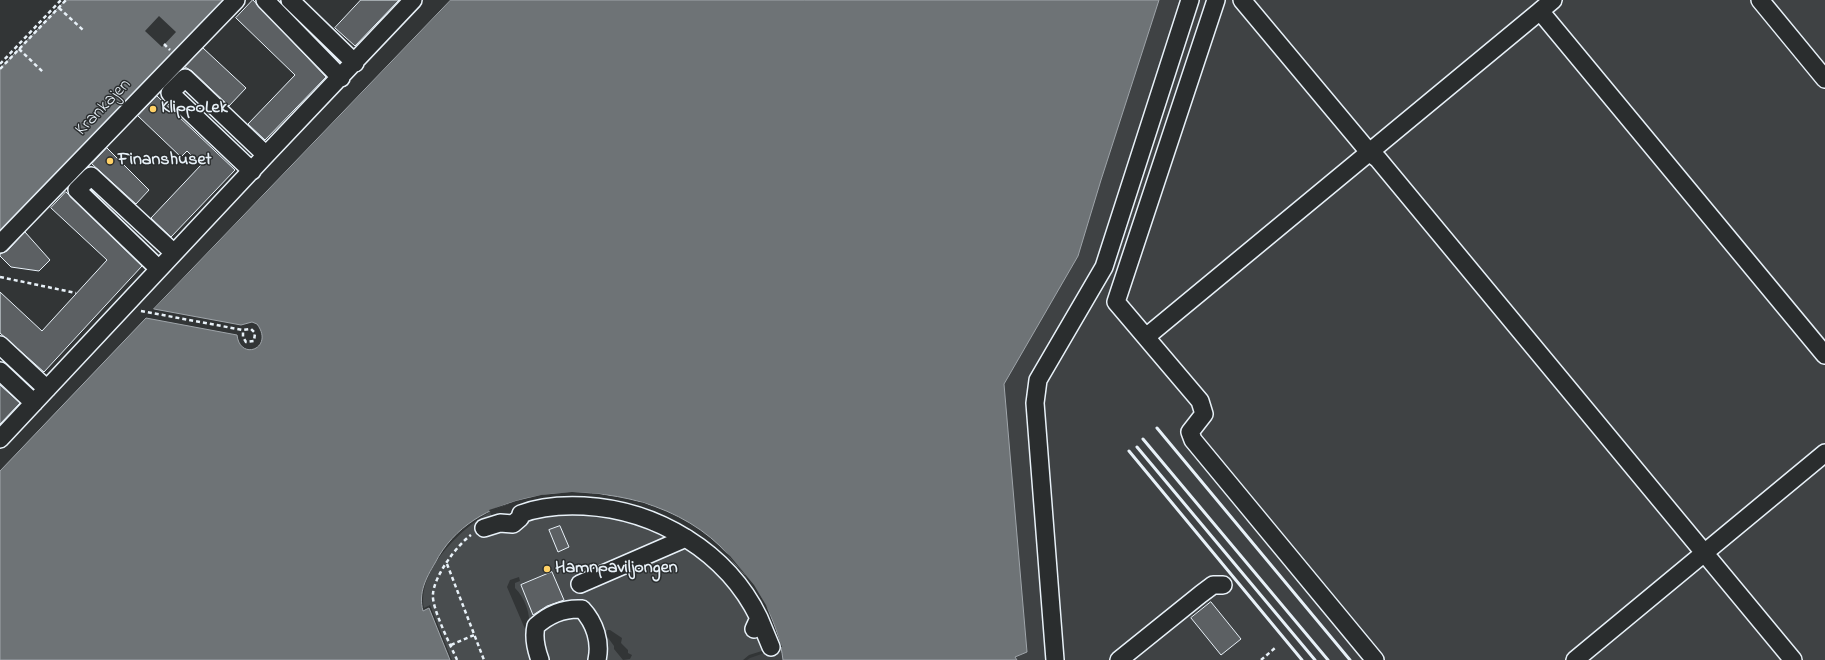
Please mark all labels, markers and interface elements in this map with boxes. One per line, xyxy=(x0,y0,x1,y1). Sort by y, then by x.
street label: Krankajen xyxy=(72,75,136,141)
place label: KlippoLek xyxy=(161,98,228,120)
marker: KlippoLek xyxy=(148,104,158,114)
place label: Finanshuset xyxy=(118,150,212,172)
marker: Finanshuset xyxy=(105,156,115,166)
place label: Hamnpaviljongen xyxy=(555,558,678,580)
marker: Hamnpaviljongen xyxy=(542,564,552,574)

